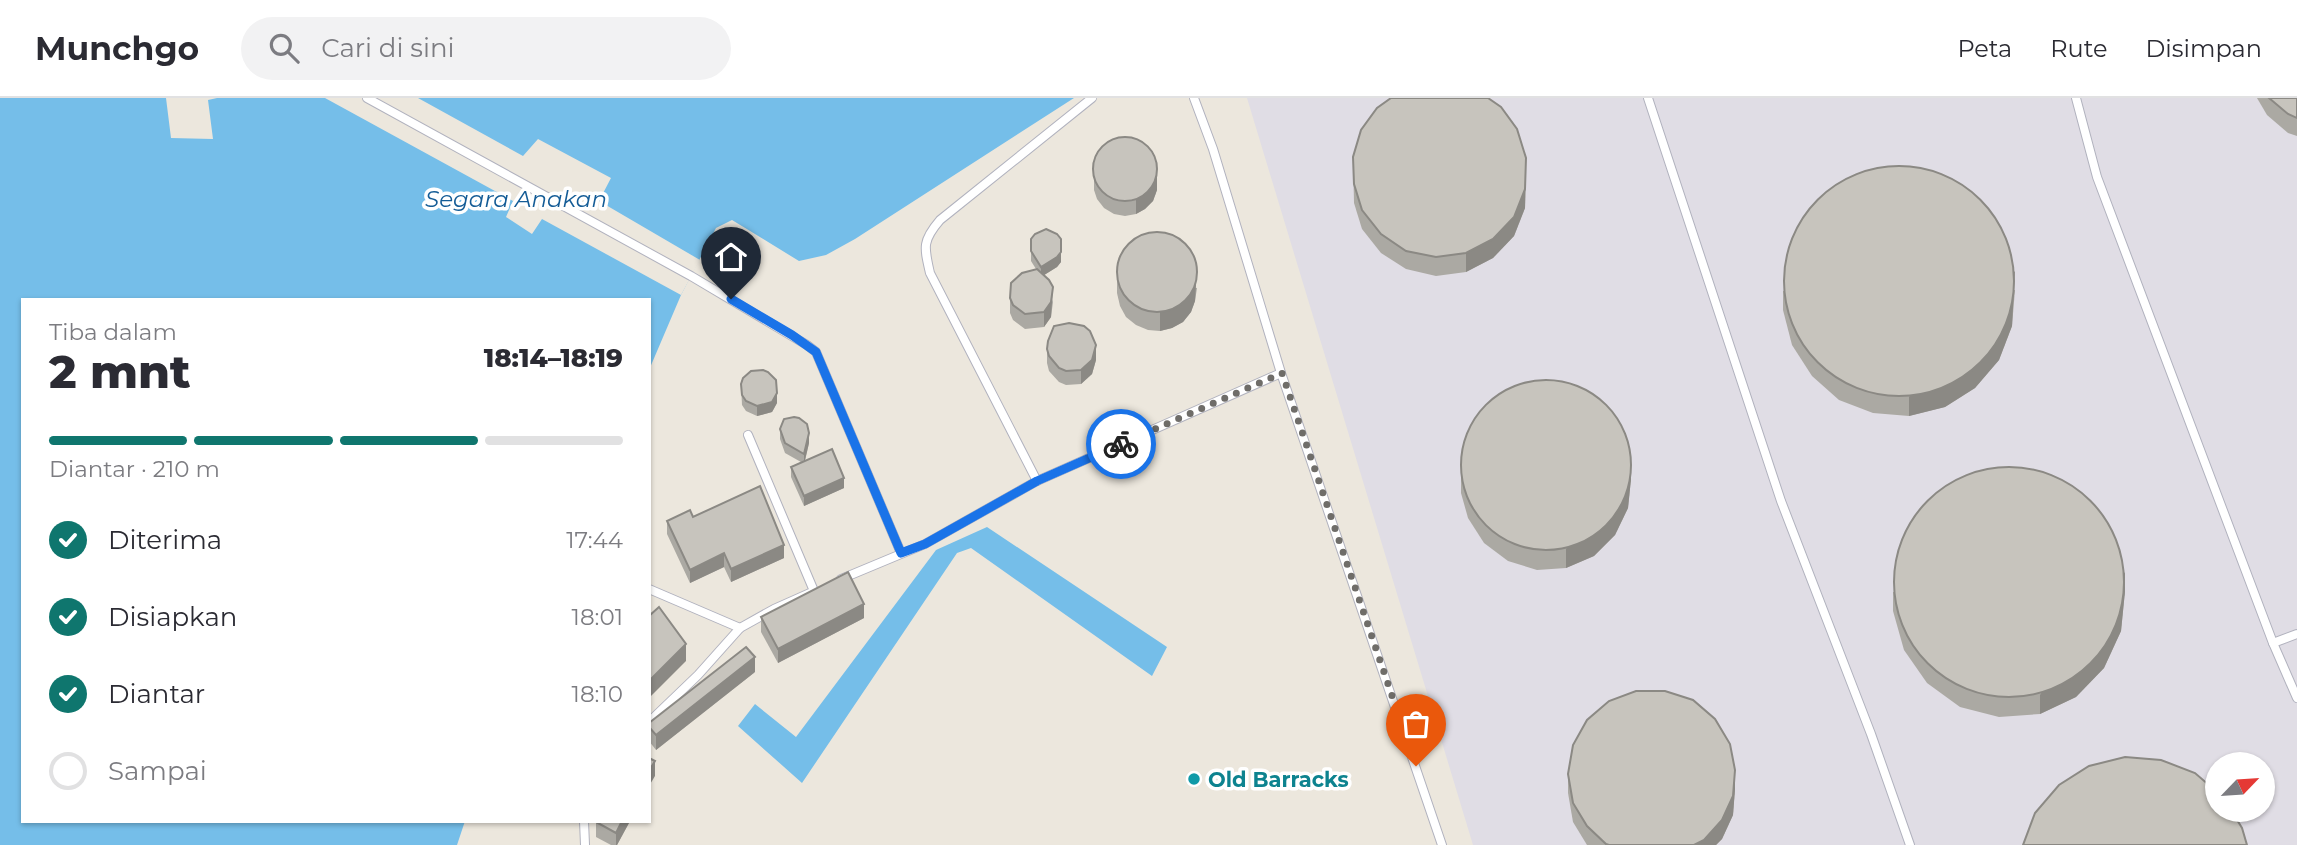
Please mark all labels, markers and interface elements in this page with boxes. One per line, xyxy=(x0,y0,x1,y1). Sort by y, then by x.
search box xyxy=(241,17,731,80)
text: Munchgo xyxy=(35,28,199,68)
icon: search xyxy=(265,29,303,67)
text: Cari di sini xyxy=(321,32,454,64)
text: Peta xyxy=(1957,34,2012,63)
text: Rute xyxy=(2050,34,2108,63)
text: Disimpan xyxy=(2146,34,2262,63)
water label: Segara Anakan xyxy=(425,185,607,213)
pin xyxy=(701,227,761,299)
icon: home xyxy=(712,238,750,276)
text: Tiba dalam xyxy=(49,318,177,346)
text: 18:14–18:19 xyxy=(484,342,623,374)
text: 2 mnt xyxy=(49,343,191,400)
courier xyxy=(1086,409,1156,479)
icon: bike xyxy=(1102,425,1140,463)
text: Diantar · 210 m xyxy=(49,455,220,483)
icon: check xyxy=(49,521,87,559)
text: Diterima xyxy=(108,524,222,556)
text: 17:44 xyxy=(566,526,623,554)
icon: check xyxy=(49,598,87,636)
text: Disiapkan xyxy=(108,601,237,633)
text: 18:01 xyxy=(572,603,623,631)
icon: check xyxy=(49,675,87,713)
text: Diantar xyxy=(108,678,205,710)
text: 18:10 xyxy=(572,680,623,708)
pin xyxy=(1386,694,1446,766)
icon: bag xyxy=(1397,705,1435,743)
north arrow xyxy=(2205,752,2275,822)
map controls xyxy=(2205,752,2275,822)
text: Sampai xyxy=(108,755,207,787)
place label: Old Barracks xyxy=(1208,767,1349,792)
marker: Old Barracks xyxy=(1186,771,1202,787)

